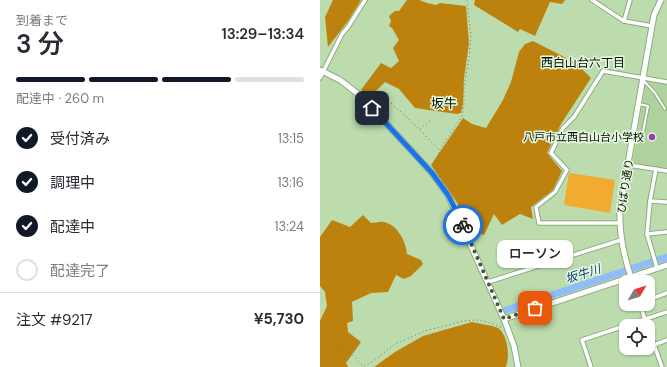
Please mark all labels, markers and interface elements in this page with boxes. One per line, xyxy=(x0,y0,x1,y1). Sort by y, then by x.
text: 到着まで xyxy=(16,12,68,29)
text: 13:29–13:34 xyxy=(221,24,304,44)
text: 3 分 xyxy=(16,27,64,61)
district label: 西白山台六丁目 xyxy=(541,55,625,71)
text: 配達中 · 260 m xyxy=(16,90,104,107)
pin xyxy=(355,91,389,125)
district label: 坂牛 xyxy=(431,95,457,112)
icon: home xyxy=(361,97,383,119)
icon: check xyxy=(16,127,38,149)
text: 受付済み xyxy=(50,129,110,149)
text: 13:15 xyxy=(278,130,304,147)
place label: 八戸市立西白山台小学校 xyxy=(523,130,644,144)
marker: 八戸市立西白山台小学校 xyxy=(647,132,657,142)
street label: ひばり通り xyxy=(614,158,636,214)
icon: check xyxy=(16,171,38,193)
text: 調理中 xyxy=(50,173,95,193)
text: 13:16 xyxy=(277,174,304,191)
courier xyxy=(443,205,483,245)
icon: bike xyxy=(452,214,474,236)
icon: check xyxy=(16,215,38,237)
text: 配達中 xyxy=(50,217,95,237)
text: 13:24 xyxy=(274,218,304,235)
callout: ローソン xyxy=(497,240,573,268)
text: ローソン xyxy=(509,245,561,262)
water label: 坂牛川 xyxy=(563,260,604,287)
text: 配達完了 xyxy=(50,261,110,281)
north arrow xyxy=(619,275,655,311)
map controls xyxy=(619,275,655,355)
pin xyxy=(518,291,552,325)
icon: bag xyxy=(524,297,546,319)
text: ¥5,730 xyxy=(254,309,304,329)
text: 注文 #9217 xyxy=(16,310,93,330)
button: locate xyxy=(619,319,655,355)

